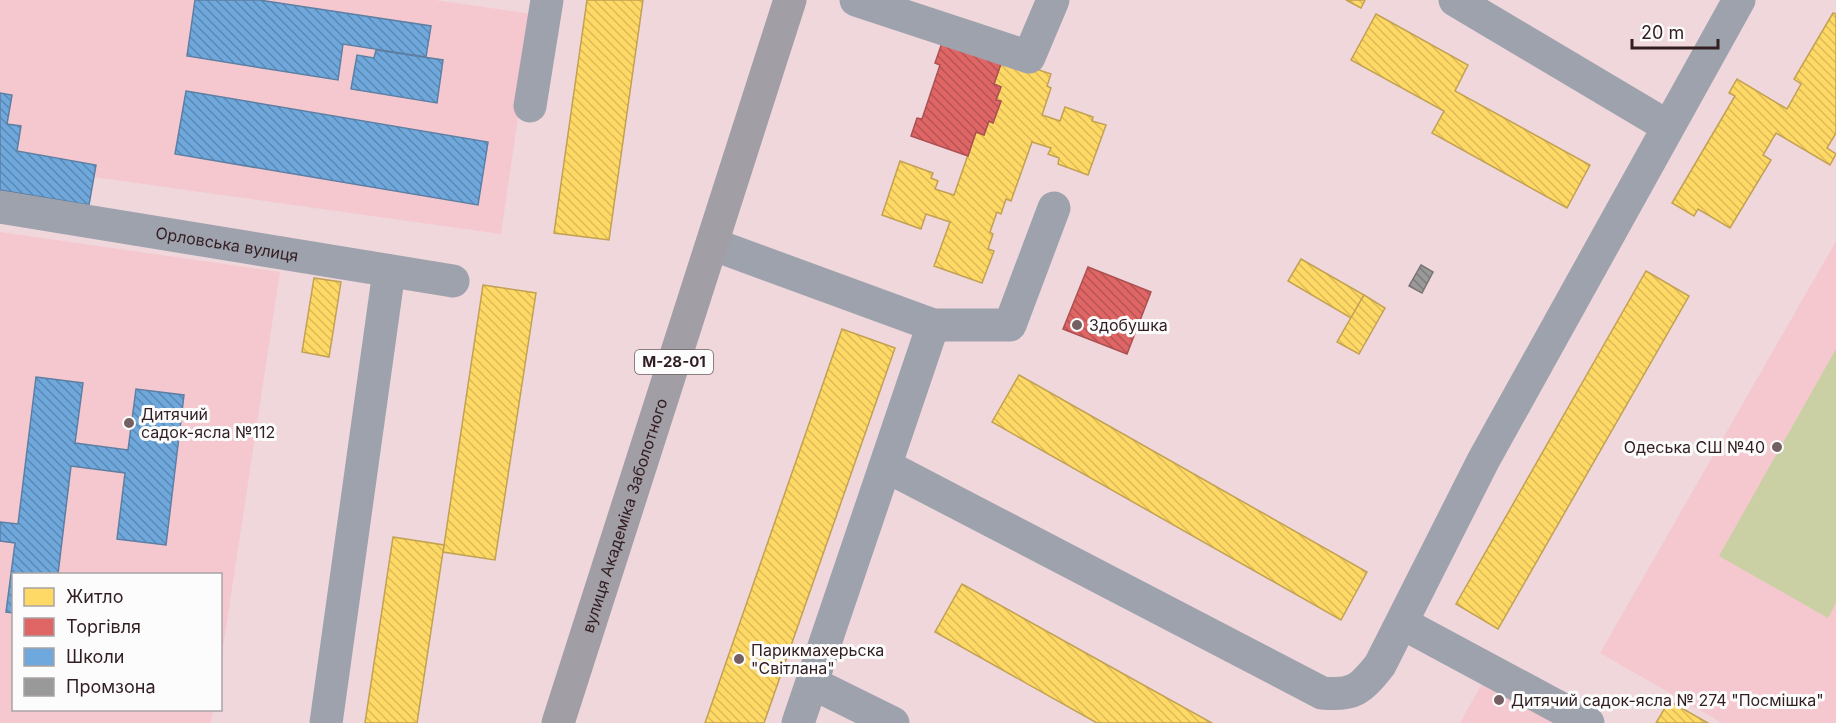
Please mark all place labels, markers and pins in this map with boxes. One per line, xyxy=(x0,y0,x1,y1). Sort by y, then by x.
place label: Здобушка xyxy=(1089,315,1168,335)
marker: Здобушка xyxy=(1070,318,1084,332)
place label: Дитячий садок-ясла №112 xyxy=(141,404,275,442)
marker: Дитячий садок-ясла №112 xyxy=(122,416,136,430)
place label: Одеська СШ №40 xyxy=(1624,437,1765,457)
marker: Одеська СШ №40 xyxy=(1770,440,1784,454)
place label: Парикмахерьска "Світлана" xyxy=(751,640,884,678)
marker: Парикмахерьска "Світлана" xyxy=(732,652,746,666)
place label: Дитячий садок-ясла № 274 "Посмішка" xyxy=(1511,690,1824,710)
marker: Дитячий садок-ясла № 274 "Посмішка" xyxy=(1492,693,1506,707)

